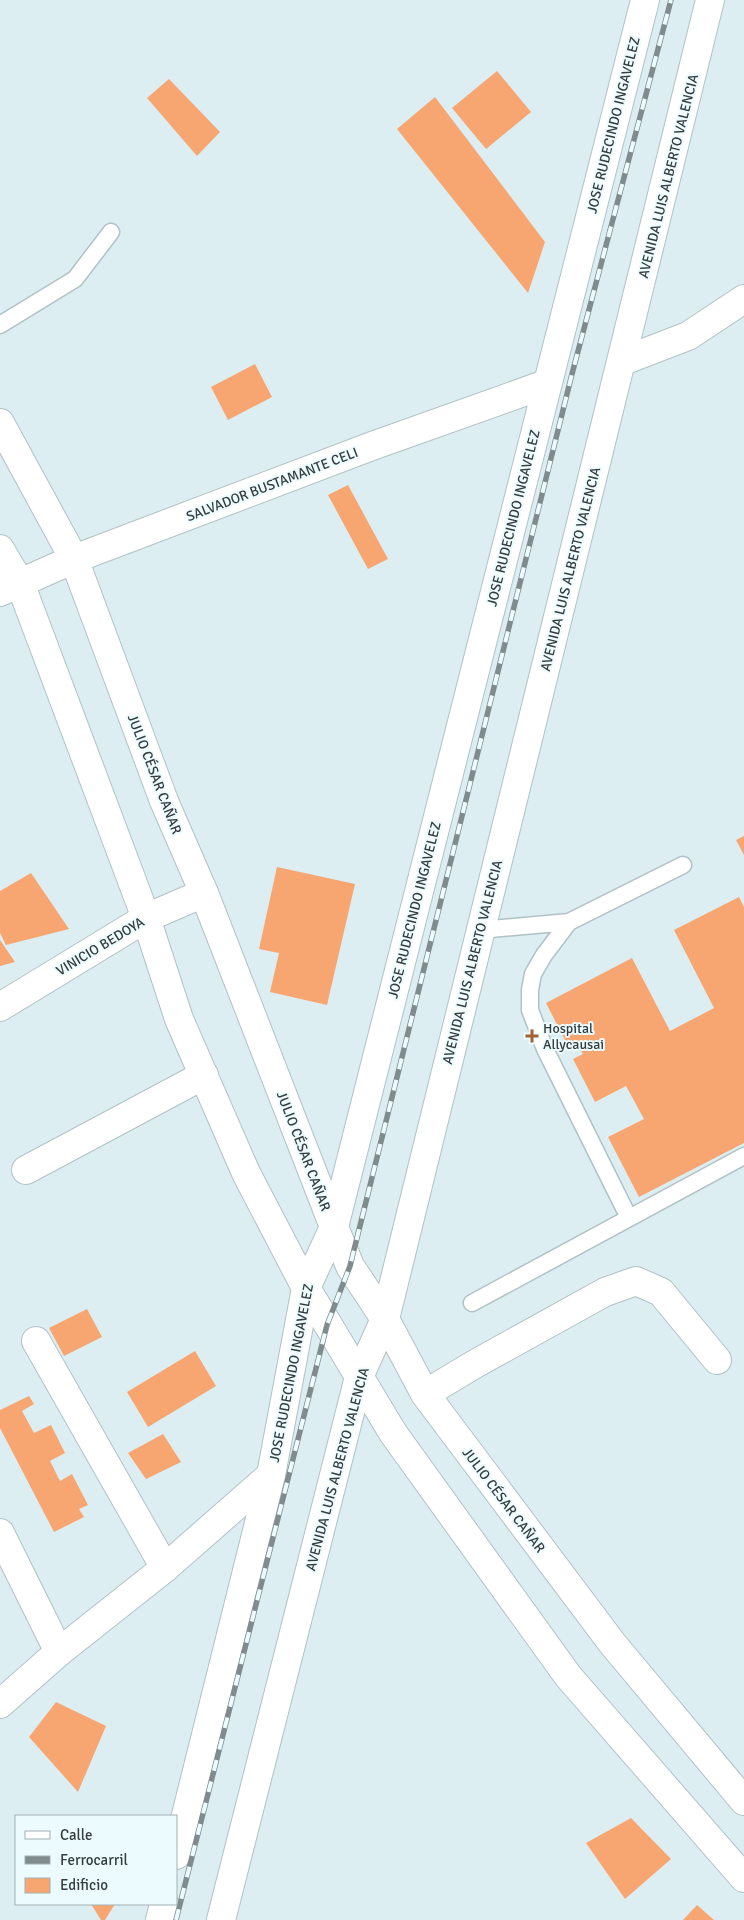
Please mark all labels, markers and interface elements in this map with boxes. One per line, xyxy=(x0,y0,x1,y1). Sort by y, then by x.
street label: JOSE RUDECINDO INGAVELEZ xyxy=(583,35,644,215)
street label: AVENIDA LUIS ALBERTO VALENCIA xyxy=(635,72,702,280)
street label: JOSE RUDECINDO INGAVELEZ xyxy=(483,428,544,608)
street label: SALVADOR BUSTAMANTE CELI xyxy=(184,444,361,525)
street label: AVENIDA LUIS ALBERTO VALENCIA xyxy=(537,465,604,673)
street label: JULIO CÉSAR CAÑAR xyxy=(124,712,185,836)
street label: JOSE RUDECINDO INGAVELEZ xyxy=(384,820,445,1000)
street label: AVENIDA LUIS ALBERTO VALENCIA xyxy=(439,858,506,1066)
street label: VINICIO BEDOYA xyxy=(53,913,148,979)
place label: Hospital Allycausai xyxy=(543,1020,604,1053)
marker: Hospital Allycausai xyxy=(525,1029,539,1043)
street label: JULIO CÉSAR CAÑAR xyxy=(273,1089,334,1213)
street label: JOSE RUDECINDO INGAVELEZ xyxy=(266,1282,317,1464)
street label: AVENIDA LUIS ALBERTO VALENCIA xyxy=(302,1365,373,1573)
street label: JULIO CÉSAR CAÑAR xyxy=(459,1445,549,1556)
legend xyxy=(15,1815,178,1905)
text: Calle xyxy=(60,1826,93,1844)
text: Ferrocarril xyxy=(60,1851,128,1869)
text: Edificio xyxy=(60,1876,108,1894)

